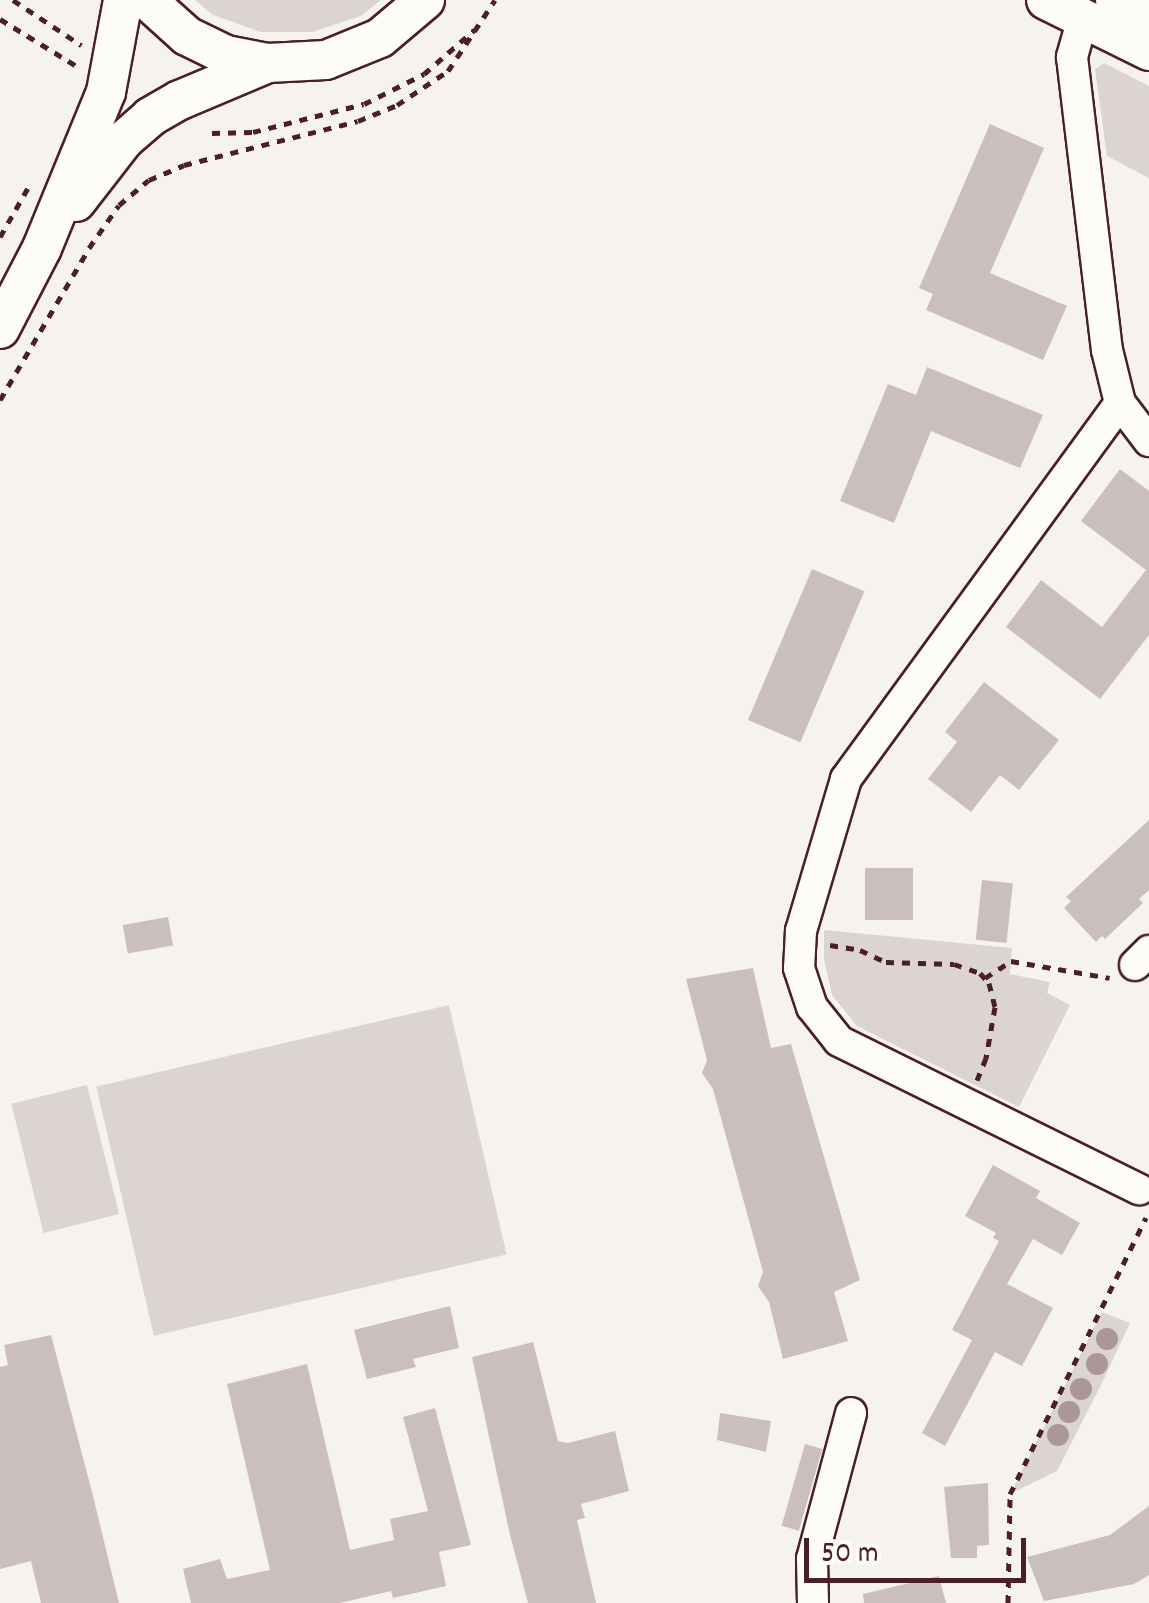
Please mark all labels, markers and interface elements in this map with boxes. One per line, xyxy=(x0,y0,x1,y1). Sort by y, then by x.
scale bar xyxy=(809,1518,1032,1580)
text: 50 m xyxy=(821,1534,879,1577)

